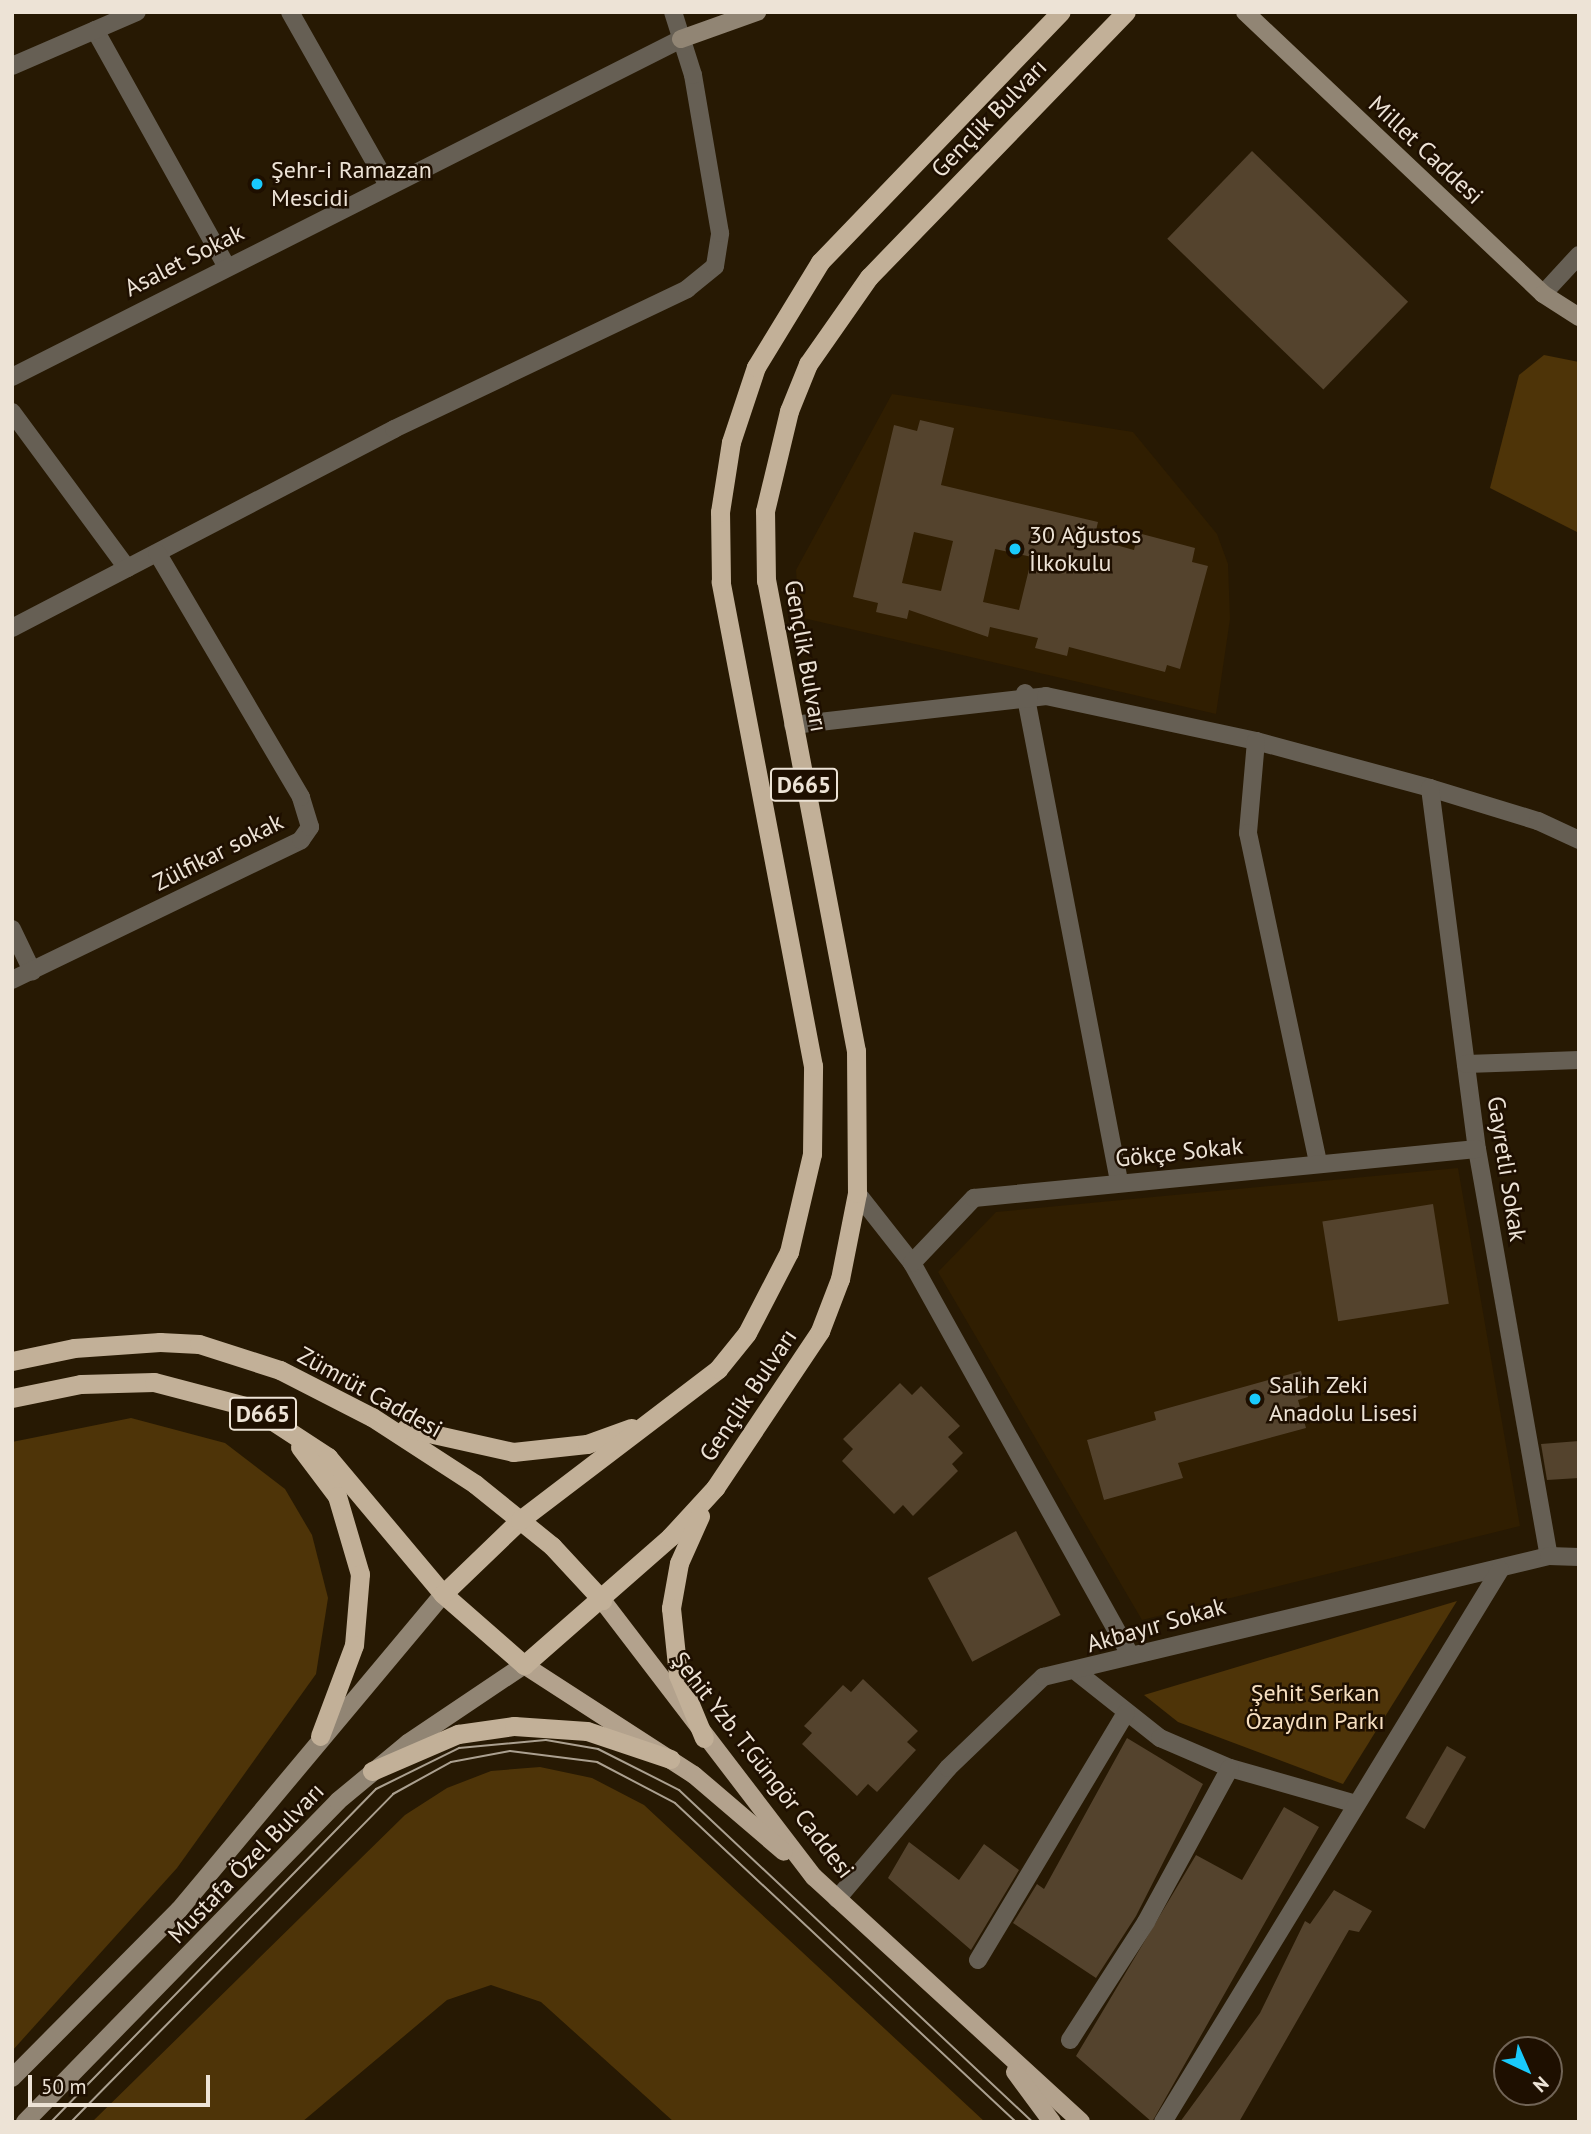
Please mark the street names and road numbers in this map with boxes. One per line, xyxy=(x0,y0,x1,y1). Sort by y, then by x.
street label: Gençlik Bulvarı xyxy=(925,53,1053,183)
street label: Millet Caddesi xyxy=(1363,90,1489,210)
street label: Asalet Sokak xyxy=(119,218,249,302)
street label: Gençlik Bulvarı xyxy=(778,578,834,734)
road number: D665 xyxy=(769,765,839,804)
street label: Zülfikar sokak xyxy=(148,807,288,897)
street label: Gayretli Sokak xyxy=(1481,1094,1533,1244)
street label: Gökçe Sokak xyxy=(1114,1131,1244,1173)
street label: Gençlik Bulvarı xyxy=(693,1323,803,1467)
street label: Zümrüt Caddesi xyxy=(293,1340,447,1444)
road number: D665 xyxy=(228,1394,298,1434)
street label: Akbayır Sokak xyxy=(1083,1591,1229,1659)
street label: Şehit Yzb. T.Güngör Caddesi xyxy=(665,1645,861,1885)
street label: Mustafa Özel Bulvarı xyxy=(162,1777,330,1949)

